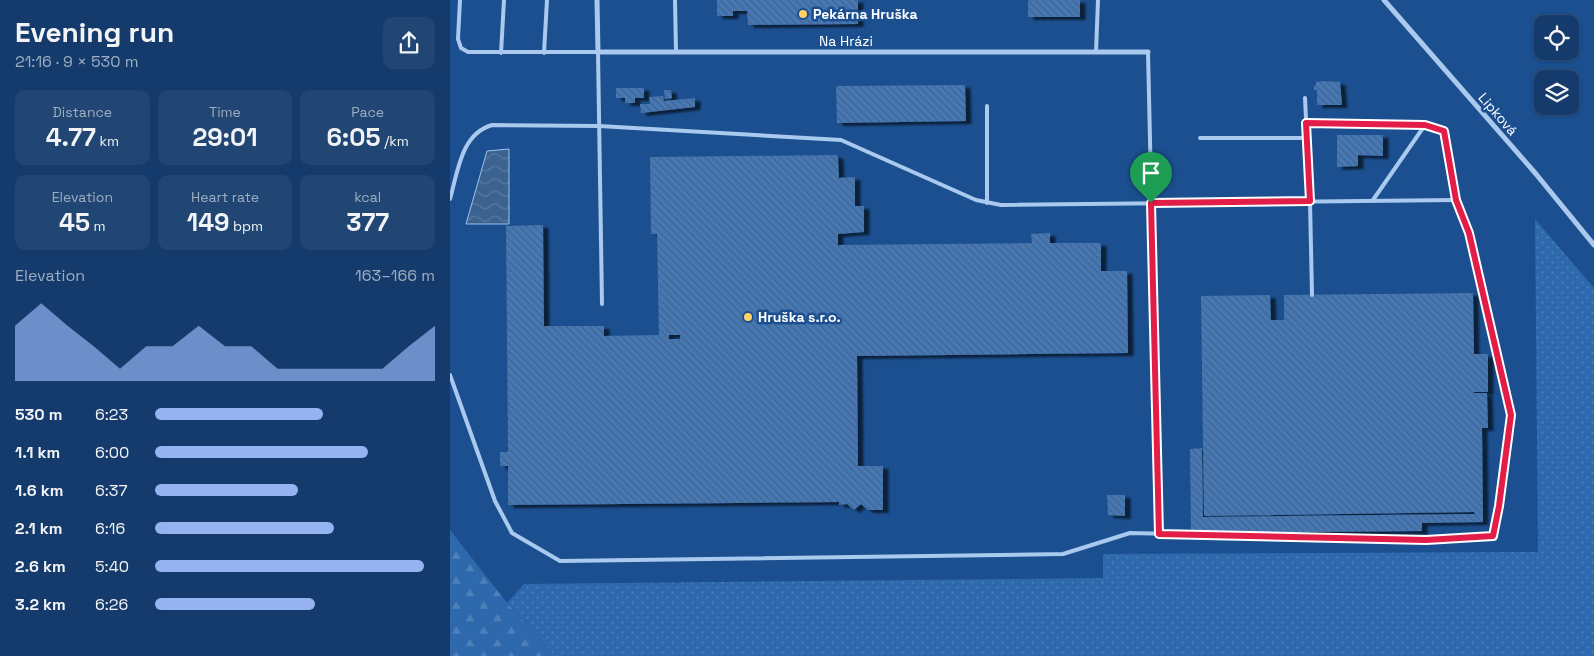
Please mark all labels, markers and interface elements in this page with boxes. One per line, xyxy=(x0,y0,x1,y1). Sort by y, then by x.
place label: Pekárna Hruška xyxy=(813,5,918,23)
marker: Pekárna Hruška xyxy=(797,8,809,20)
text: Evening run xyxy=(15,14,174,50)
map controls xyxy=(1534,15,1579,115)
button: locate xyxy=(1534,15,1579,60)
button: share xyxy=(383,17,435,69)
street label: Na Hrázi xyxy=(819,32,873,50)
text: 21:16 · 9 × 530 m xyxy=(15,51,138,72)
button: layers xyxy=(1534,70,1579,115)
street label: Lipková xyxy=(1474,89,1522,139)
text: Distance xyxy=(53,103,112,121)
text: Time xyxy=(209,103,241,121)
text: Pace xyxy=(351,103,384,121)
text: 4.77 xyxy=(46,121,96,153)
text: 29:01 xyxy=(192,121,258,153)
text: 6:05 xyxy=(326,121,381,153)
text: km xyxy=(96,132,119,150)
text: /km xyxy=(381,132,409,150)
pin xyxy=(1130,152,1172,203)
icon: arrive xyxy=(1137,159,1165,187)
text: Elevation xyxy=(52,188,113,206)
text: Heart rate xyxy=(191,188,259,206)
text: kcal xyxy=(354,188,381,206)
text: 45 xyxy=(59,206,90,238)
text: 149 xyxy=(187,206,229,238)
text: 377 xyxy=(346,206,389,238)
text: m xyxy=(90,217,106,235)
text: bpm xyxy=(229,217,263,235)
text: Elevation xyxy=(15,265,85,286)
text: 163–166 m xyxy=(355,265,435,286)
place label: Hruška s.r.o. xyxy=(758,308,841,326)
marker: Hruška s.r.o. xyxy=(742,311,754,323)
text: 530 m xyxy=(15,404,62,425)
text: 6:23 xyxy=(95,404,128,425)
text: 1.1 km xyxy=(15,442,60,463)
text: 6:00 xyxy=(95,442,129,463)
text: 1.6 km xyxy=(15,480,63,501)
text: 6:37 xyxy=(95,480,128,501)
text: 2.1 km xyxy=(15,518,62,539)
text: 6:16 xyxy=(95,518,125,539)
text: 2.6 km xyxy=(15,556,66,577)
text: 5:40 xyxy=(95,556,129,577)
text: 3.2 km xyxy=(15,594,66,615)
text: 6:26 xyxy=(95,594,128,615)

